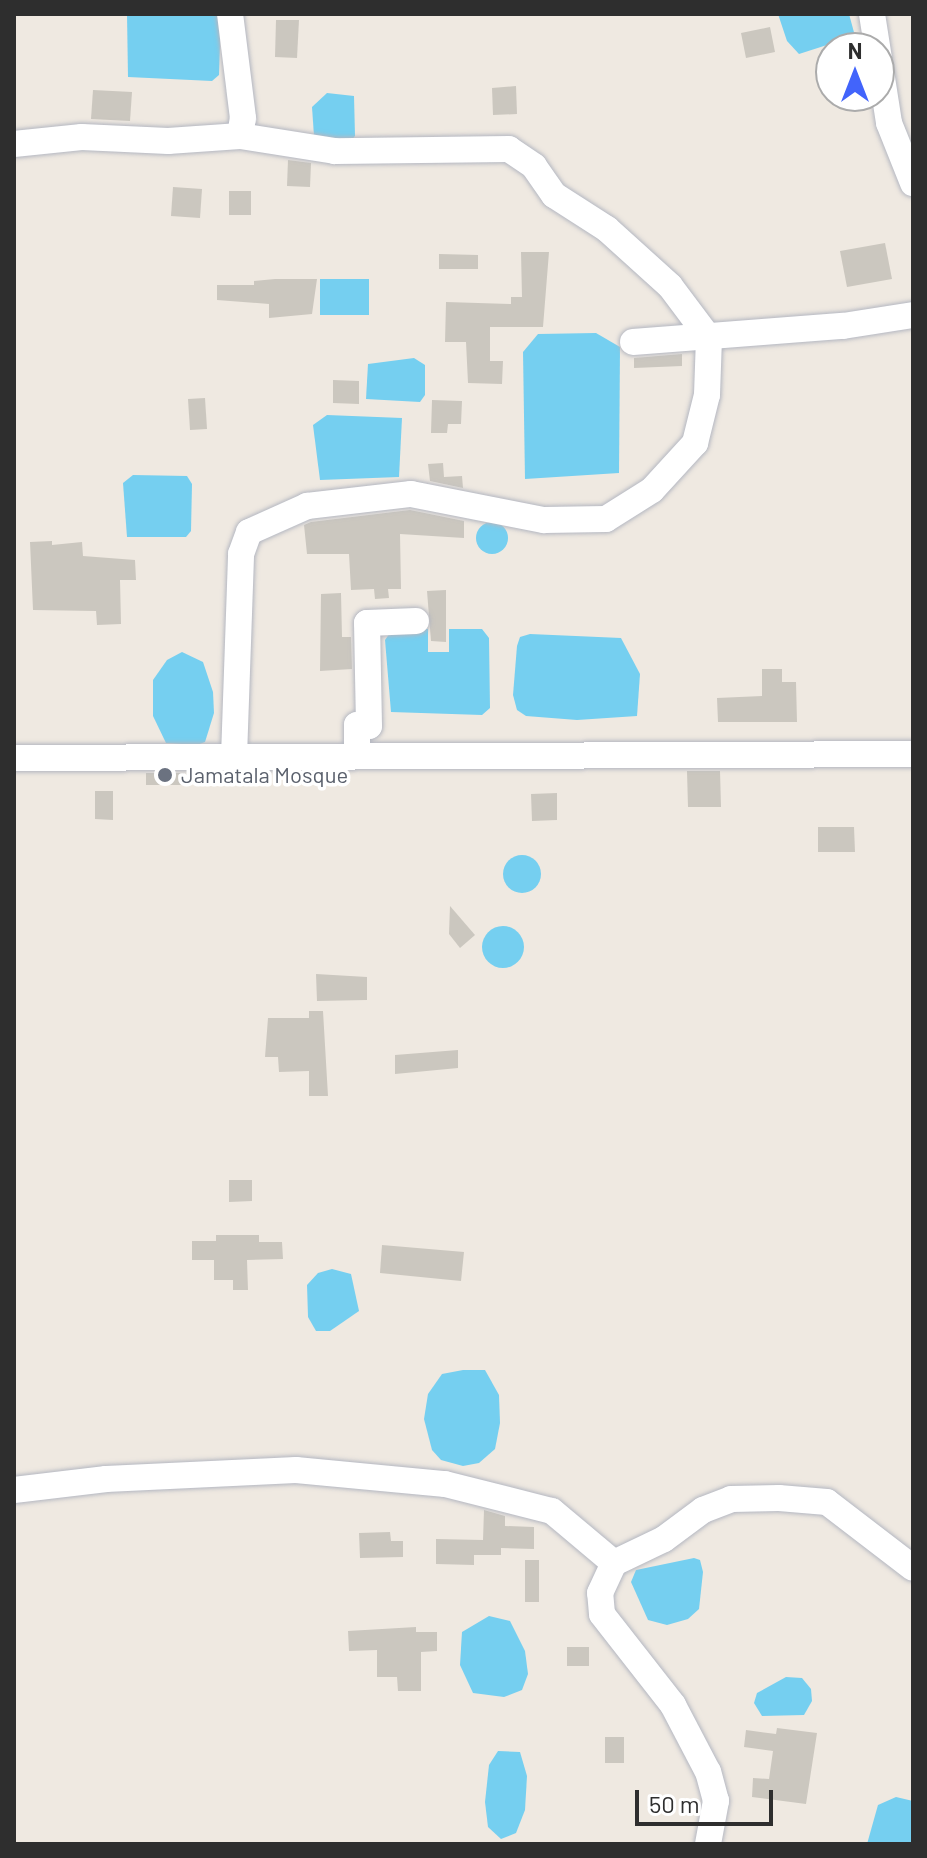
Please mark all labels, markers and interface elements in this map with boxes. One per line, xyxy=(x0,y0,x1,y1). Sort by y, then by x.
north arrow xyxy=(815,32,895,112)
text: N xyxy=(848,37,862,63)
place label: Jamatala Mosque xyxy=(181,762,348,788)
marker: Jamatala Mosque xyxy=(156,766,174,784)
scale bar xyxy=(639,1774,777,1824)
text: 50 m xyxy=(649,1789,700,1818)

